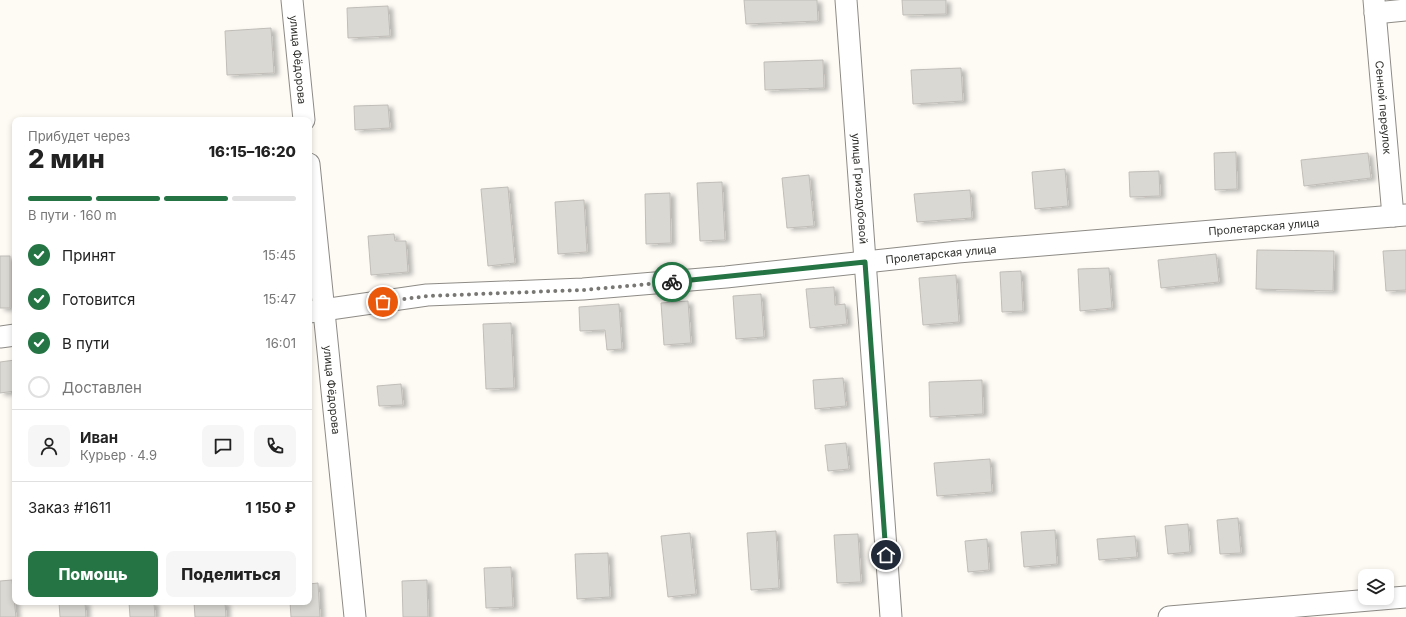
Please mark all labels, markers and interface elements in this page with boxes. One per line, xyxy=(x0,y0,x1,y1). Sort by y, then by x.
street label: улица Фёдорова xyxy=(287,15,309,105)
street label: Сенной переулок xyxy=(1372,60,1395,155)
text: Прибудет через xyxy=(28,128,130,144)
street label: улица Гризодубовой xyxy=(849,133,871,244)
text: 16:15–16:20 xyxy=(208,142,296,161)
text: 2 мин xyxy=(28,143,105,174)
text: В пути · 160 m xyxy=(28,207,117,223)
street label: Пролетарская улица xyxy=(1208,215,1320,238)
street label: Пролетарская улица xyxy=(885,242,997,267)
icon: check xyxy=(28,244,50,266)
text: Принят xyxy=(62,246,115,265)
text: 15:45 xyxy=(263,247,296,263)
courier xyxy=(652,262,692,302)
icon: bike xyxy=(661,271,683,293)
pin xyxy=(366,285,400,319)
icon: check xyxy=(28,288,50,310)
text: Готовится xyxy=(62,290,135,309)
text: 15:47 xyxy=(263,291,296,307)
icon: bag xyxy=(372,291,394,313)
icon: check xyxy=(28,332,50,354)
text: В пути xyxy=(62,334,109,353)
text: 16:01 xyxy=(265,335,296,351)
street label: улица Фёдорова xyxy=(320,345,343,435)
text: Доставлен xyxy=(62,378,142,397)
button: person xyxy=(28,425,70,467)
button: chat xyxy=(202,425,244,467)
button: phone xyxy=(254,425,296,467)
text: Иван xyxy=(80,428,118,447)
text: Курьер · 4.9 xyxy=(80,447,157,463)
text: Заказ #1611 xyxy=(28,498,111,517)
text: 1 150 ₽ xyxy=(245,498,296,517)
pin xyxy=(869,538,903,572)
icon: home xyxy=(875,544,897,566)
button: Помощь xyxy=(28,551,158,597)
button: Поделиться xyxy=(166,551,296,597)
map controls xyxy=(1358,569,1394,605)
button: layers xyxy=(1358,569,1394,605)

